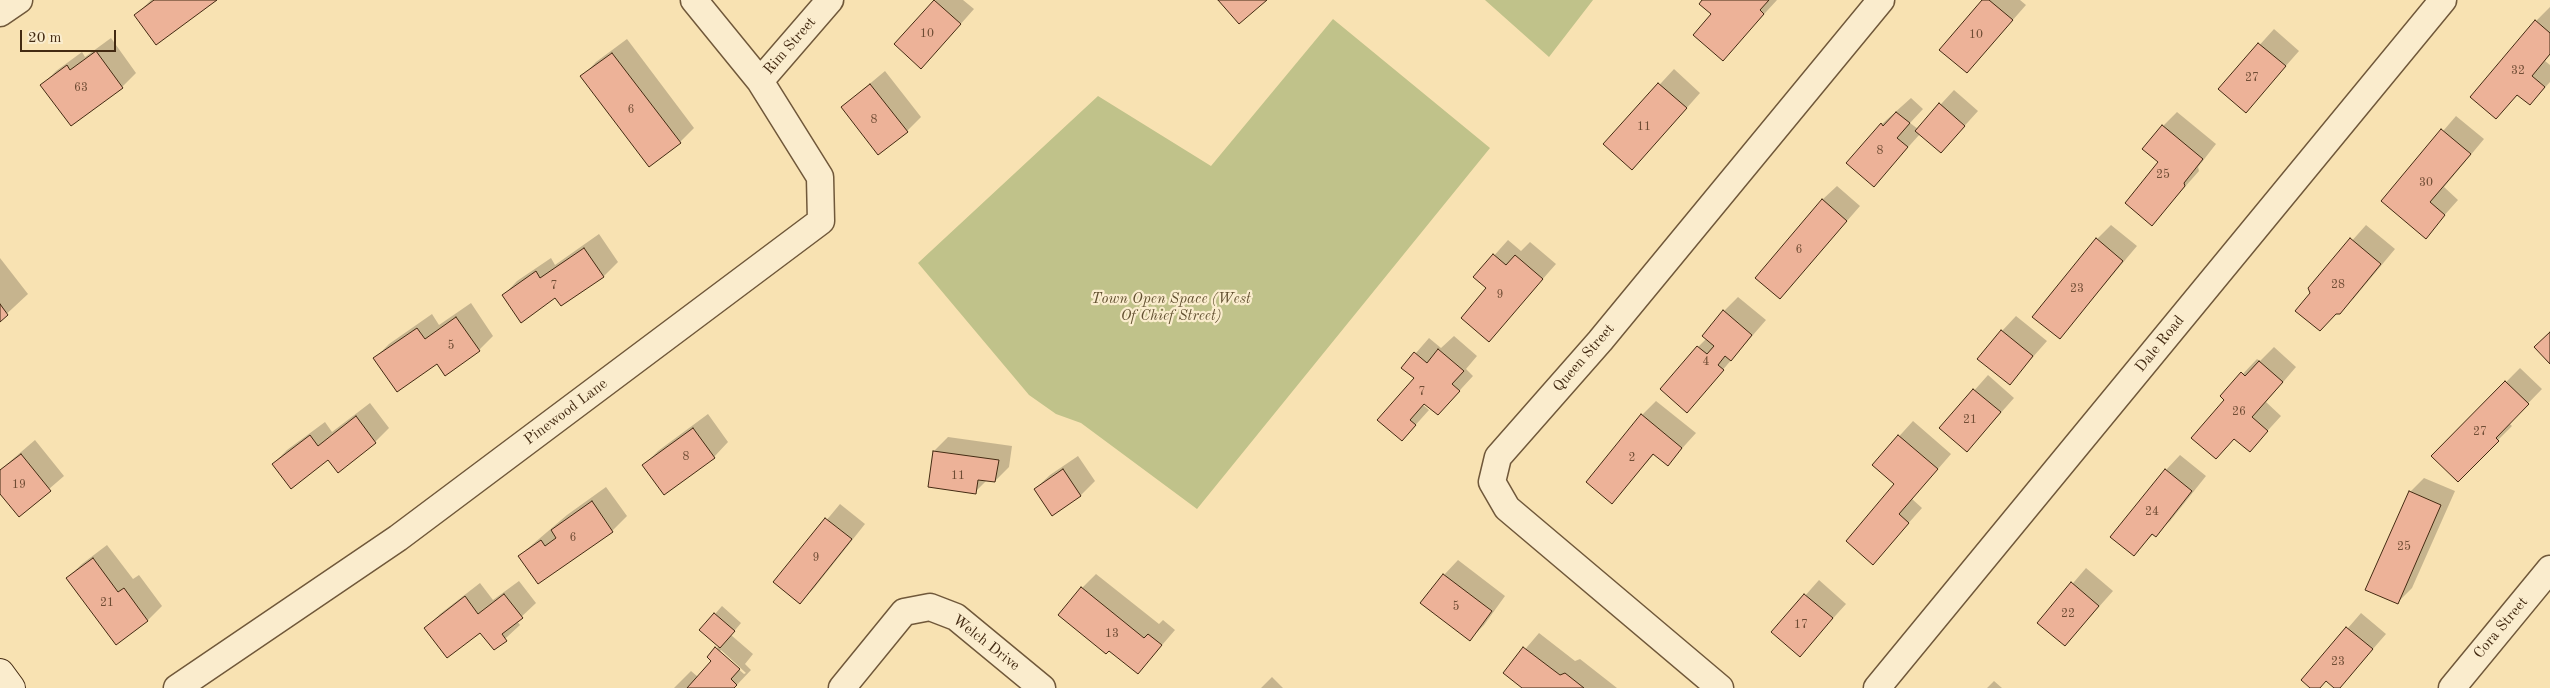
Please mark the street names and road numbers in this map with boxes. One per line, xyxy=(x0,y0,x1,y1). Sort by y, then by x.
street label: Rim Street xyxy=(760,13,820,79)
street label: Dale Road xyxy=(2132,312,2188,376)
street label: Queen Street xyxy=(1550,320,1618,396)
street label: Pinewood Lane xyxy=(521,375,611,449)
street label: Cora Street xyxy=(2470,593,2532,663)
street label: Welch Drive xyxy=(949,611,1023,675)

